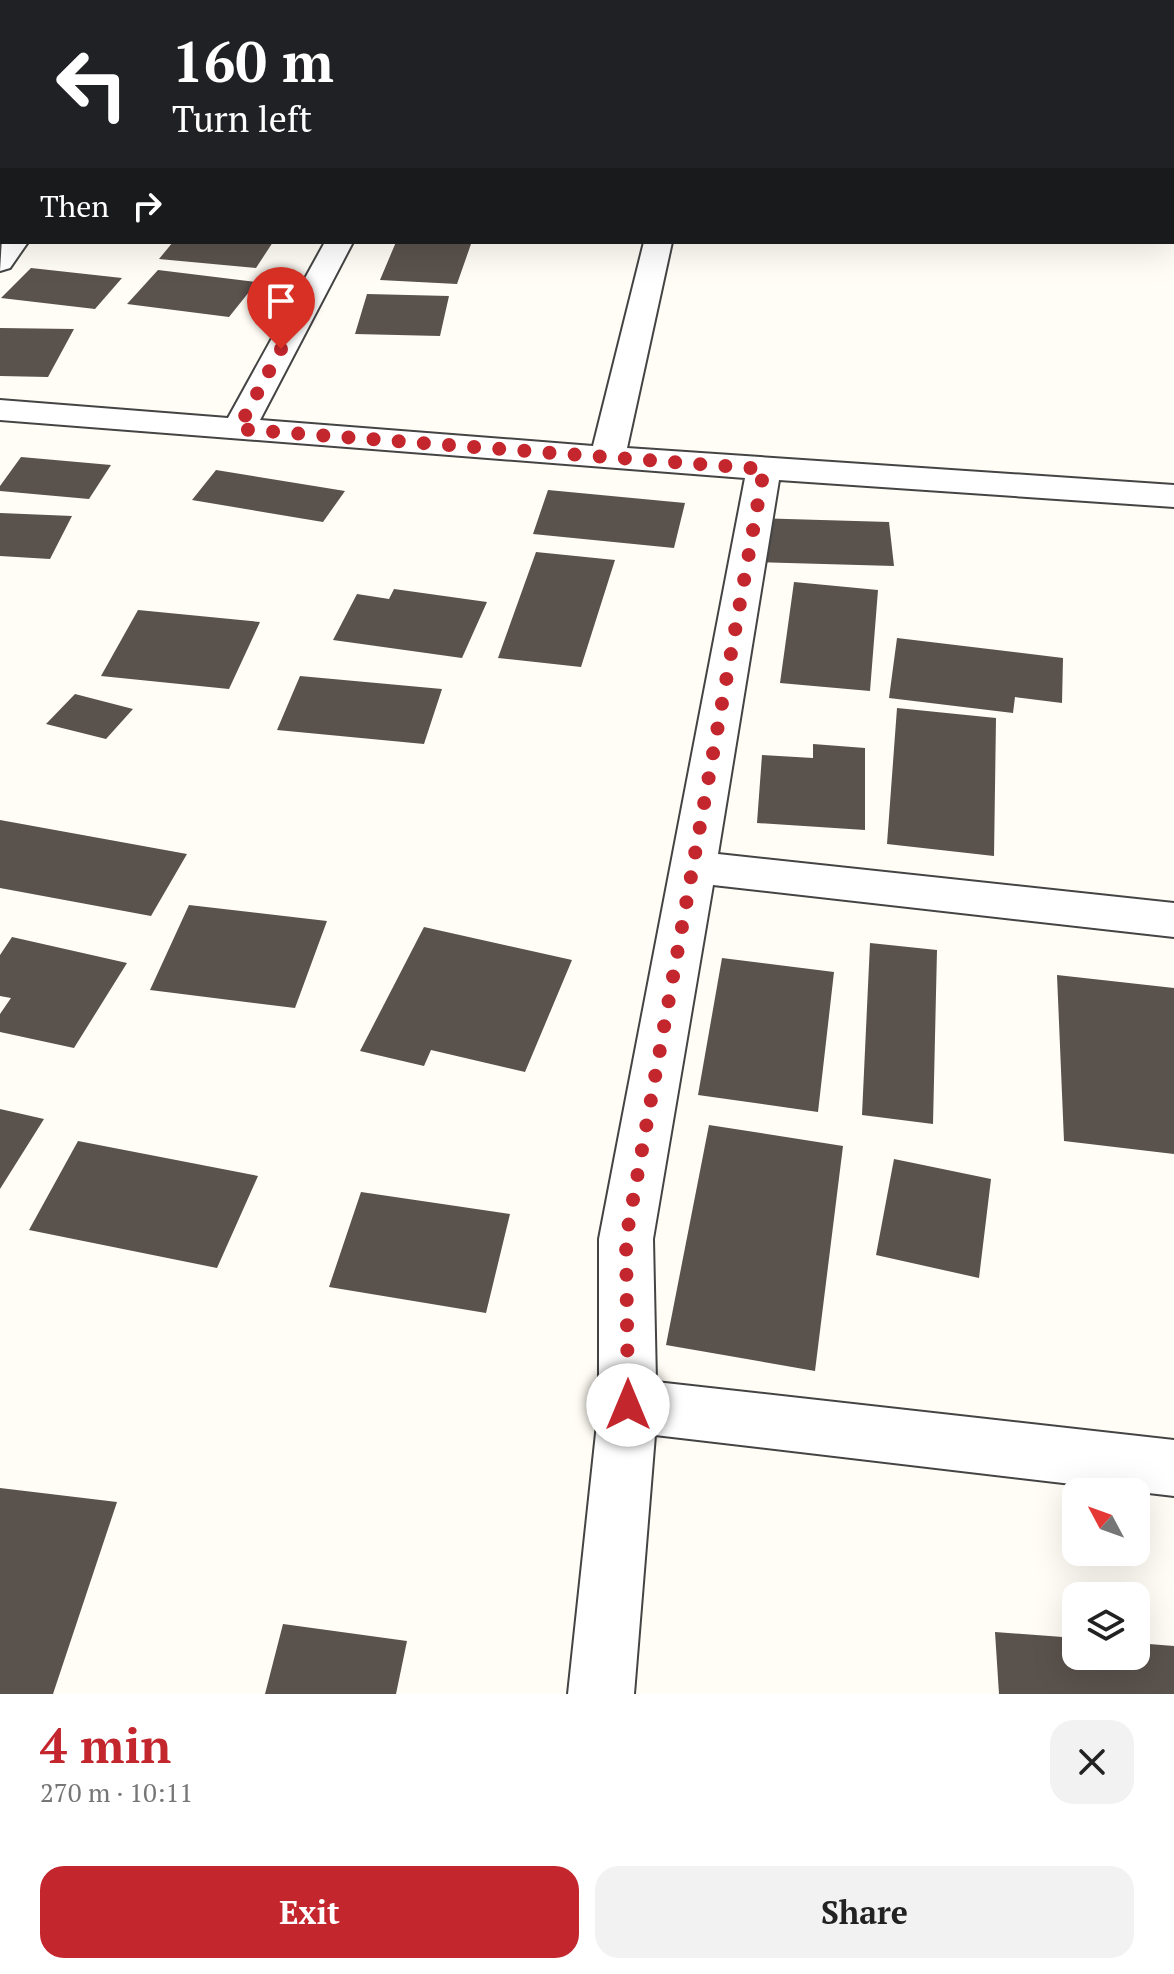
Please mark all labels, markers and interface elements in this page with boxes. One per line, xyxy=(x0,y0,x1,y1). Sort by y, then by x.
text: 160 m xyxy=(172,24,334,98)
icon: left xyxy=(40,32,144,136)
text: Turn left xyxy=(172,95,312,142)
icon: right xyxy=(125,184,169,228)
text: Then xyxy=(40,186,109,226)
pin xyxy=(247,267,315,349)
icon: arrive xyxy=(259,279,303,323)
position arrow xyxy=(586,1363,670,1447)
north arrow xyxy=(1062,1478,1150,1566)
map controls xyxy=(1062,1478,1150,1670)
button: layers xyxy=(1062,1582,1150,1670)
text: 4 min xyxy=(40,1713,171,1777)
button: close xyxy=(1050,1720,1134,1804)
text: 270 m · 10:11 xyxy=(40,1775,193,1809)
button: Exit xyxy=(40,1866,579,1958)
button: Share xyxy=(595,1866,1134,1958)

